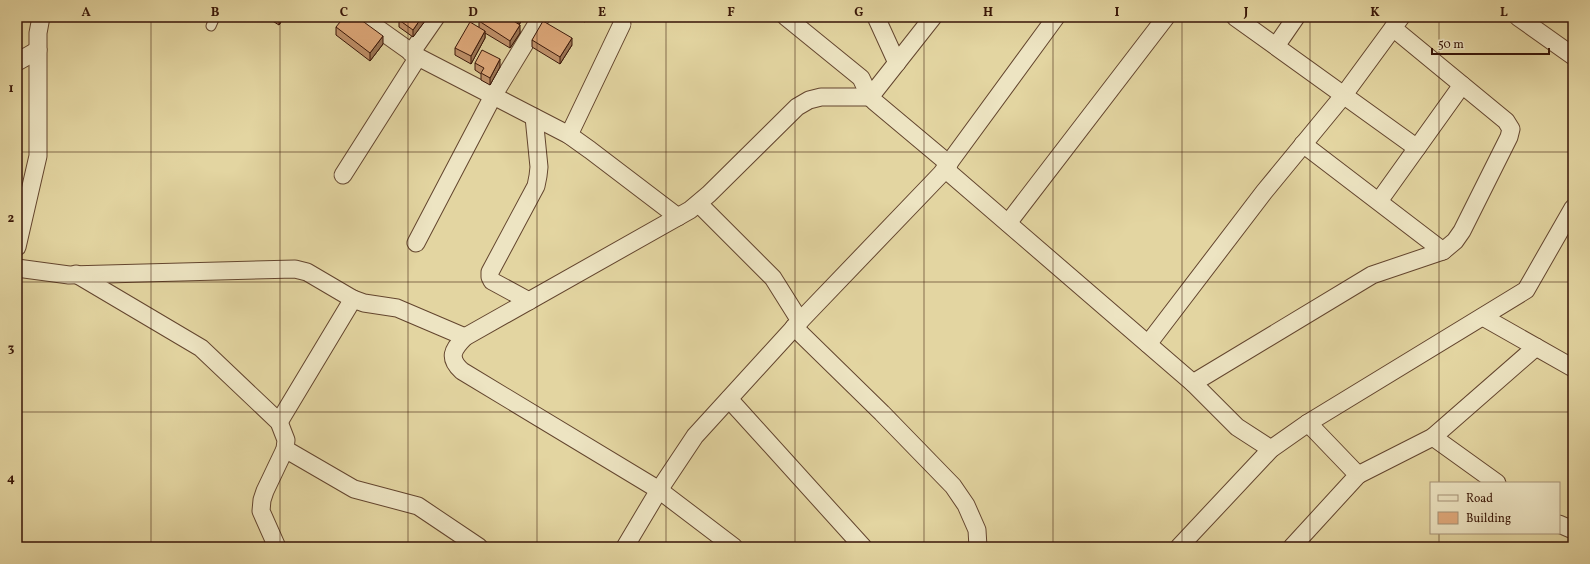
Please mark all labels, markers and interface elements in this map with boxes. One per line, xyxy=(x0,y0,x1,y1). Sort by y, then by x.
text: A xyxy=(81,4,91,22)
text: B xyxy=(211,4,220,22)
text: C xyxy=(340,4,348,22)
text: D xyxy=(468,4,478,22)
text: E xyxy=(598,4,606,22)
text: F xyxy=(727,4,735,22)
text: G xyxy=(854,4,864,22)
text: H xyxy=(983,4,993,22)
text: I xyxy=(1115,4,1120,22)
text: J xyxy=(1243,4,1249,22)
text: K xyxy=(1370,4,1380,22)
text: L xyxy=(1500,4,1508,22)
scale bar xyxy=(1432,30,1549,56)
text: 50 m xyxy=(1438,37,1464,53)
text: 1 xyxy=(8,80,14,98)
text: 2 xyxy=(8,210,15,228)
text: 3 xyxy=(8,340,15,358)
text: 4 xyxy=(7,470,15,488)
legend xyxy=(1430,482,1560,534)
text: Road xyxy=(1466,491,1493,507)
text: Building xyxy=(1466,511,1511,527)

